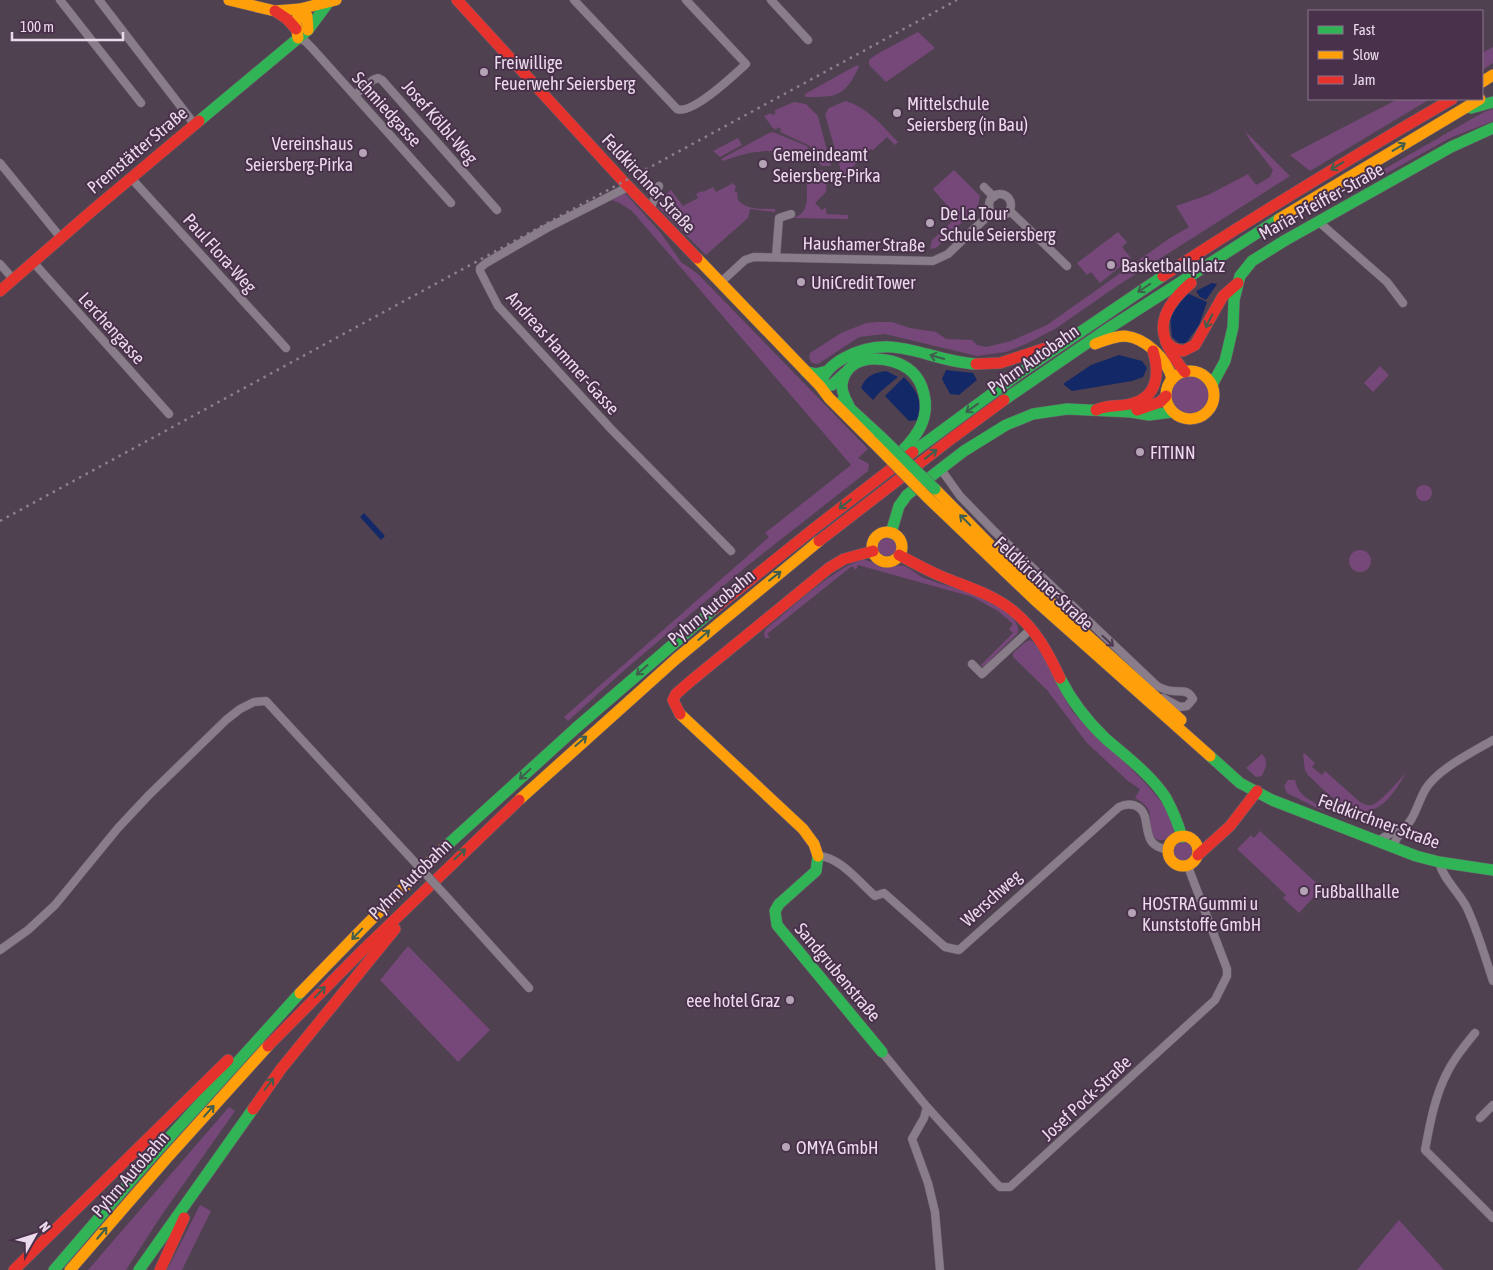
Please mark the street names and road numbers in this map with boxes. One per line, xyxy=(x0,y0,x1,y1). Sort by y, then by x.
street label: Schmiedgasse xyxy=(348,67,426,151)
street label: Josef Kölbl-Weg xyxy=(398,76,482,168)
street label: Premstätter Straße xyxy=(83,102,191,198)
street label: Feldkirchner Straße xyxy=(598,129,700,237)
street label: Maria-Pfeiffer-Straße xyxy=(1255,158,1387,244)
street label: Paul Flora-Weg xyxy=(179,209,261,297)
street label: Haushamer Straße xyxy=(803,232,925,256)
street label: Andreas Hammer-Gasse xyxy=(502,287,624,419)
street label: Lerchengasse xyxy=(74,288,150,368)
street label: Pyhrn Autobahn xyxy=(983,320,1083,398)
street label: Feldkirchner Straße xyxy=(990,532,1098,634)
street label: Pyhrn Autobahn xyxy=(663,565,759,649)
street label: Feldkirchner Straße xyxy=(1315,789,1443,853)
street label: Pyhrn Autobahn xyxy=(364,834,456,924)
street label: Werschweg xyxy=(956,865,1026,931)
street label: Sandgrubenstraße xyxy=(791,919,885,1025)
street label: Josef Pock-Straße xyxy=(1037,1051,1135,1145)
street label: Pyhrn Autobahn xyxy=(87,1127,173,1221)

